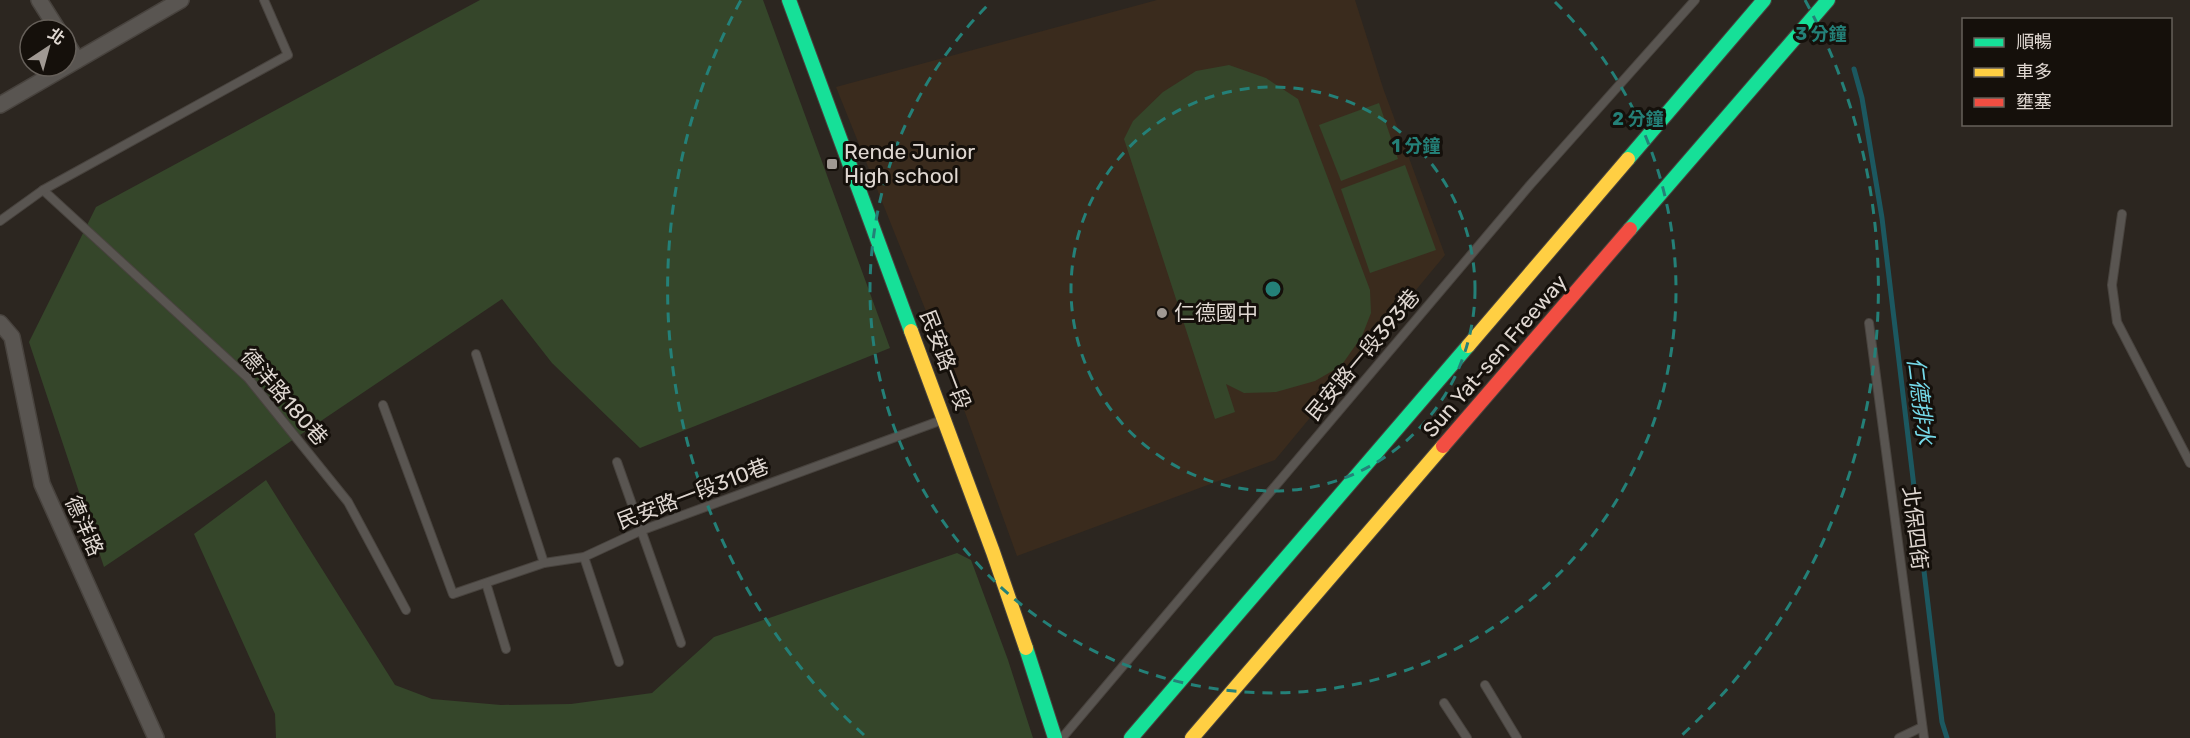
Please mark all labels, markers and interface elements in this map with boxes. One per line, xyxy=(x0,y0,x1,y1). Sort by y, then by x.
north arrow xyxy=(18,18,78,78)
legend xyxy=(1962,18,2172,126)
text: 3 分鐘 xyxy=(1795,23,1847,45)
text: 北 xyxy=(44,24,69,49)
text: 順暢 xyxy=(2016,31,2052,53)
text: 車多 xyxy=(2016,61,2052,83)
text: 壅塞 xyxy=(2016,91,2052,113)
text: 2 分鐘 xyxy=(1612,108,1664,130)
text: 1 分鐘 xyxy=(1392,135,1440,157)
place label: Rende Junior High school xyxy=(844,139,975,188)
marker: Rende Junior High school xyxy=(825,157,839,171)
street label: Sun Yat-sen Freeway xyxy=(1417,269,1572,442)
centre of rings xyxy=(1263,279,1283,299)
street label: 民安路一段393巷 xyxy=(1301,284,1425,425)
place label: 仁德國中 xyxy=(1174,300,1258,325)
street label: 民安路一段 xyxy=(915,306,976,413)
marker: 仁德國中 xyxy=(1155,306,1169,320)
street label: 德洋路180巷 xyxy=(236,343,333,450)
water label: 仁德排水 xyxy=(1902,356,1939,447)
street label: 民安路一段310巷 xyxy=(613,453,772,534)
street label: 北保四街 xyxy=(1898,485,1933,571)
street label: 德洋路 xyxy=(60,492,109,560)

